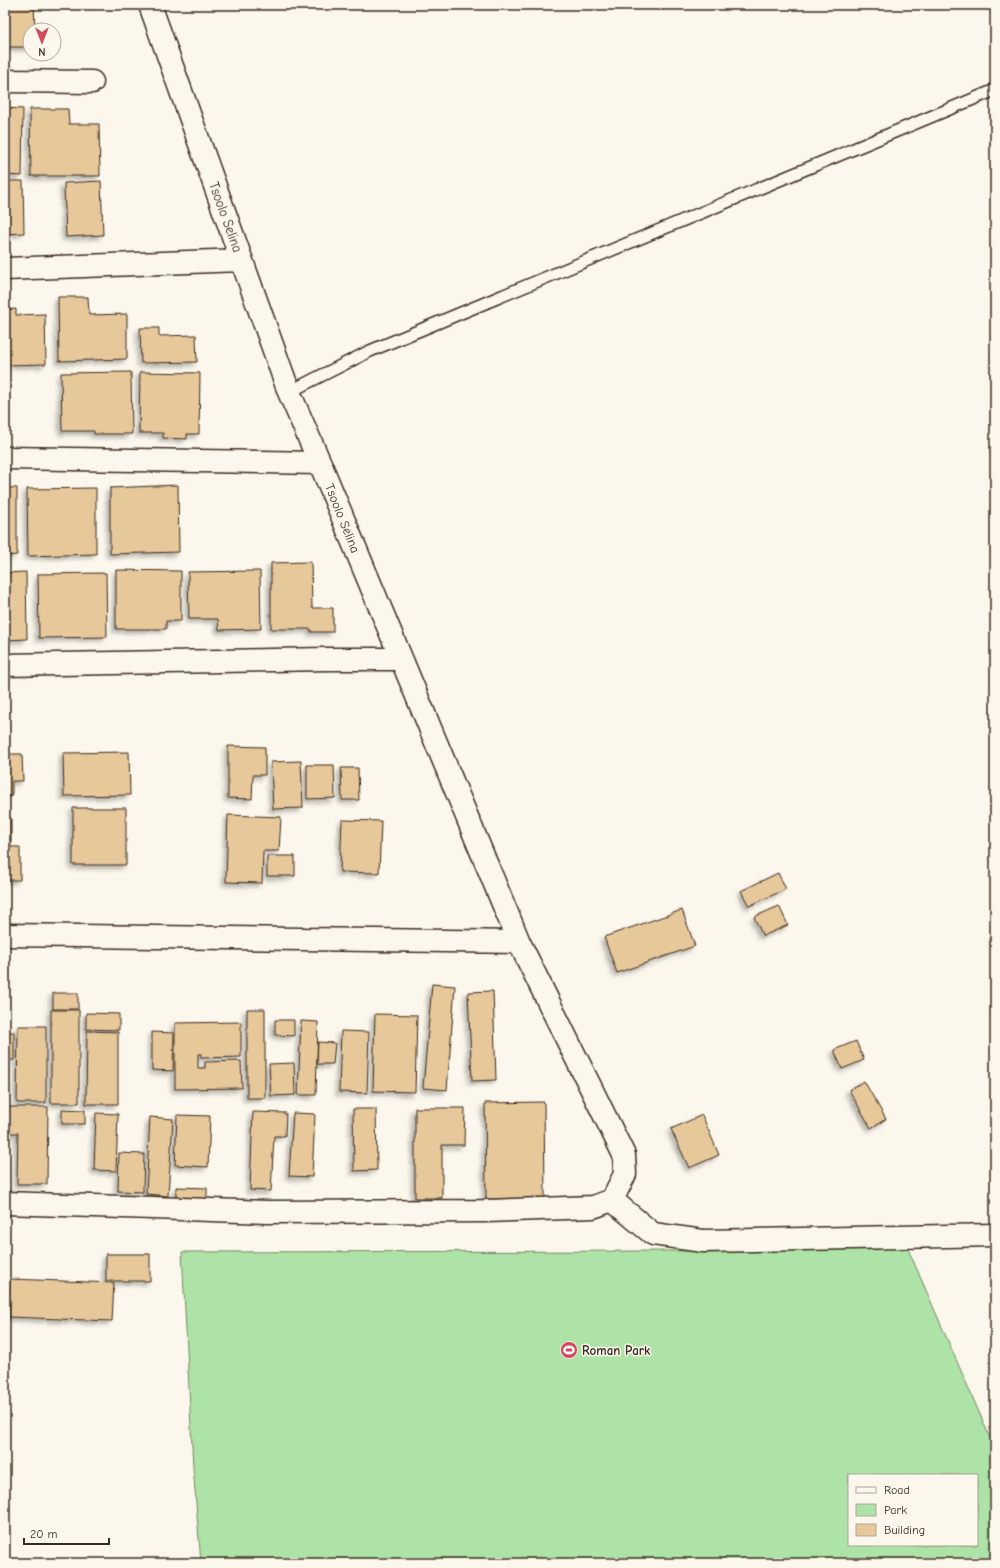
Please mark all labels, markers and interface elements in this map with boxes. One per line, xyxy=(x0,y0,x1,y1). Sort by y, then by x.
north arrow xyxy=(22,22,62,62)
text: N xyxy=(38,45,46,58)
street label: Tsoolo Selina xyxy=(206,180,245,254)
street label: Tsoolo Selina xyxy=(322,481,363,555)
sports icon: Roman Park xyxy=(559,1340,579,1360)
place label: Roman Park xyxy=(582,1343,651,1358)
legend xyxy=(848,1474,978,1546)
text: Road xyxy=(884,1483,910,1497)
text: Park xyxy=(884,1503,907,1517)
scale bar xyxy=(24,1520,109,1546)
text: Building xyxy=(884,1523,925,1537)
text: 20 m xyxy=(30,1527,58,1541)

